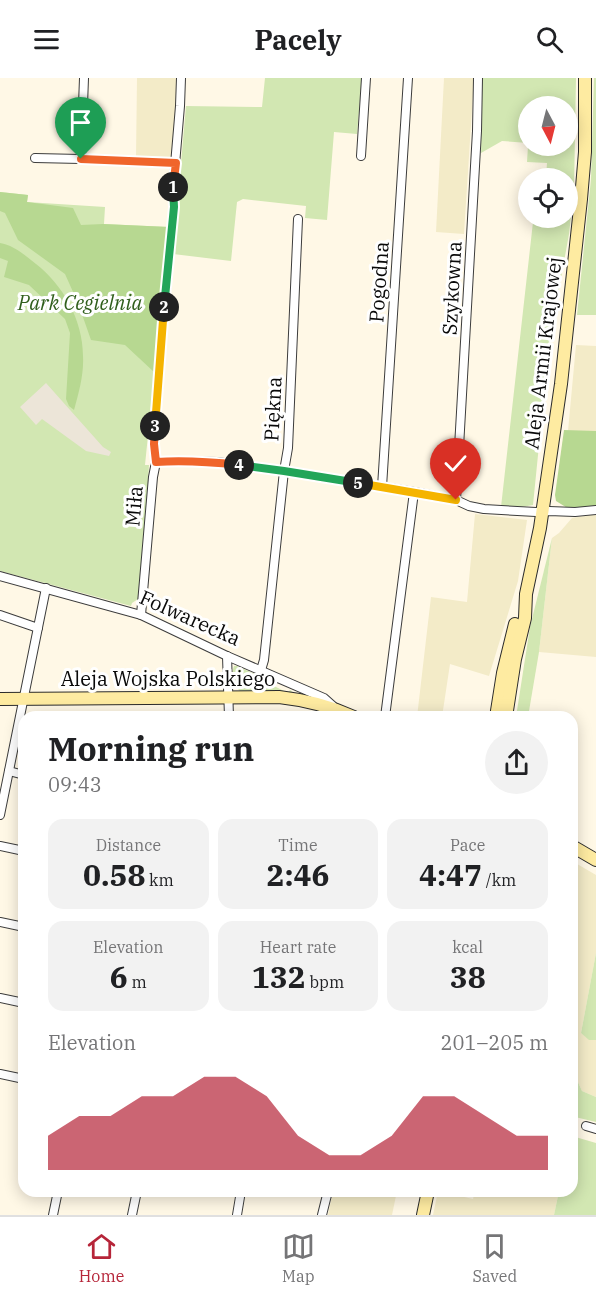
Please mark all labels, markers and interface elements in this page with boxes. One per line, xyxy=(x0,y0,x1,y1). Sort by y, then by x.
text: Pacely xyxy=(254,22,342,57)
icon: menu xyxy=(30,23,63,56)
icon: search xyxy=(533,23,566,56)
north arrow xyxy=(518,96,578,156)
map controls xyxy=(518,96,578,228)
pin xyxy=(55,97,106,159)
icon: arrive xyxy=(64,106,97,139)
button: locate xyxy=(518,168,578,228)
pin: 1 xyxy=(158,172,188,202)
text: 1 xyxy=(168,177,178,197)
street label: Pogodna xyxy=(362,240,395,324)
street label: Szykowna xyxy=(436,240,467,336)
street label: Aleja Armii Krajowej xyxy=(517,255,568,451)
park label: Park Cegielnia xyxy=(17,289,142,316)
pin: 2 xyxy=(149,292,179,322)
text: 2 xyxy=(159,297,169,317)
street label: Piękna xyxy=(257,376,288,442)
pin: 3 xyxy=(140,411,170,441)
text: 3 xyxy=(150,416,160,436)
pin xyxy=(430,438,481,500)
icon: check xyxy=(439,447,472,480)
pin: 4 xyxy=(224,450,254,480)
text: 4 xyxy=(234,455,244,475)
pin: 5 xyxy=(343,468,373,498)
text: 5 xyxy=(353,473,363,493)
street label: Miła xyxy=(118,484,149,527)
street label: Folwarecka xyxy=(135,583,245,652)
street label: Aleja Wojska Polskiego xyxy=(61,665,275,692)
text: Morning run xyxy=(48,727,254,770)
button: share xyxy=(485,731,548,794)
text: 09:43 xyxy=(48,771,102,798)
text: Distance xyxy=(96,835,161,855)
text: Time xyxy=(278,835,318,855)
text: Pace xyxy=(450,835,485,855)
text: 0.58 xyxy=(83,855,145,894)
text: 2:46 xyxy=(266,855,330,894)
text: 4:47 xyxy=(419,855,482,894)
text: km xyxy=(145,870,174,890)
text: /km xyxy=(482,870,516,890)
text: Elevation xyxy=(93,937,164,957)
text: Heart rate xyxy=(260,937,336,957)
text: kcal xyxy=(452,937,483,957)
text: 6 xyxy=(110,957,128,996)
text: 132 xyxy=(252,957,306,996)
text: 38 xyxy=(450,957,486,996)
text: m xyxy=(128,972,147,992)
text: bpm xyxy=(306,972,344,992)
text: Elevation xyxy=(48,1029,136,1056)
text: 201–205 m xyxy=(441,1029,548,1056)
tab: Home xyxy=(79,1230,124,1286)
tab: Map xyxy=(282,1230,315,1286)
tab: Saved xyxy=(472,1230,517,1286)

